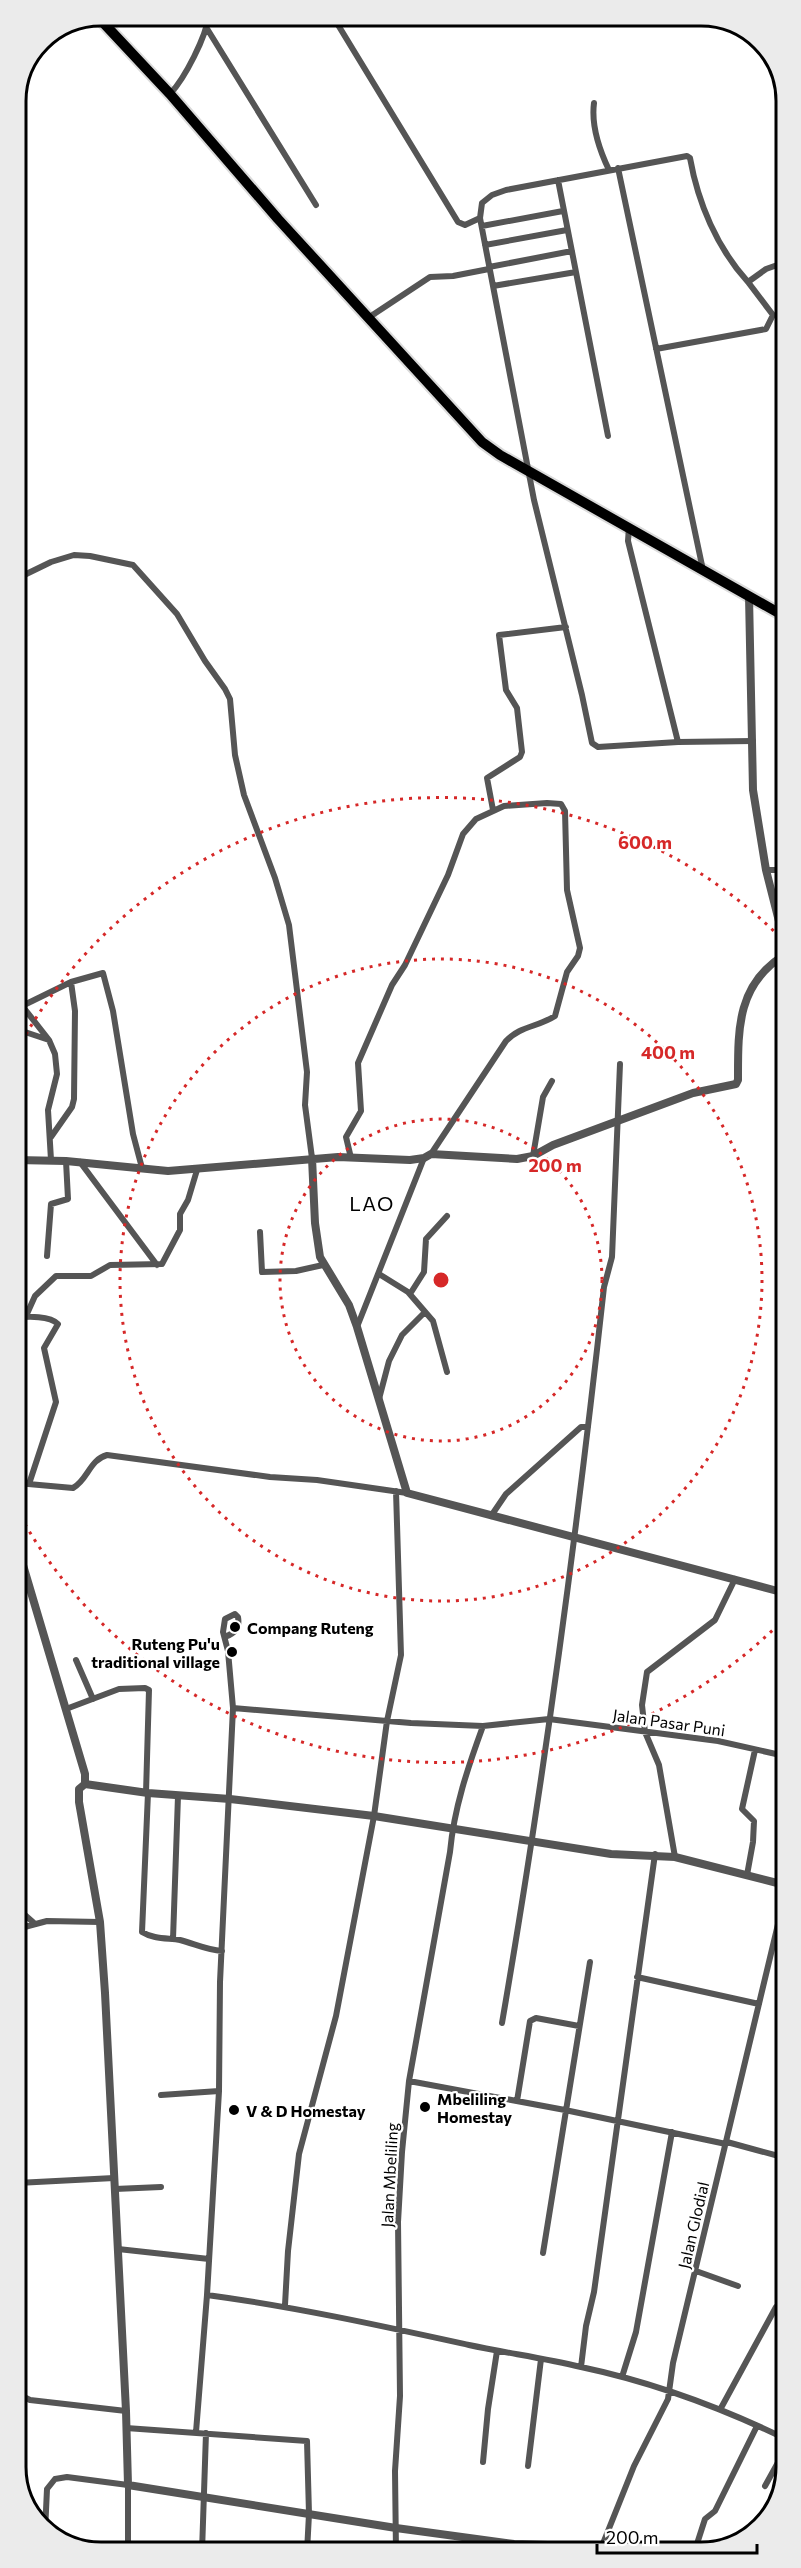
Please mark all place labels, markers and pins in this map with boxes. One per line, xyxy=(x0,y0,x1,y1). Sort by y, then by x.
centre of rings xyxy=(431,1270,451,1290)
place label: Compang Ruteng xyxy=(247,1618,374,1637)
marker: Compang Ruteng xyxy=(228,1620,242,1634)
place label: Ruteng Pu'u traditional village xyxy=(91,1634,220,1671)
marker: Ruteng Pu'u traditional village xyxy=(225,1645,239,1659)
place label: Mbeliling Homestay xyxy=(437,2089,512,2126)
marker: Mbeliling Homestay xyxy=(418,2100,432,2114)
place label: V & D Homestay xyxy=(246,2101,366,2120)
marker: V & D Homestay xyxy=(227,2103,241,2117)

